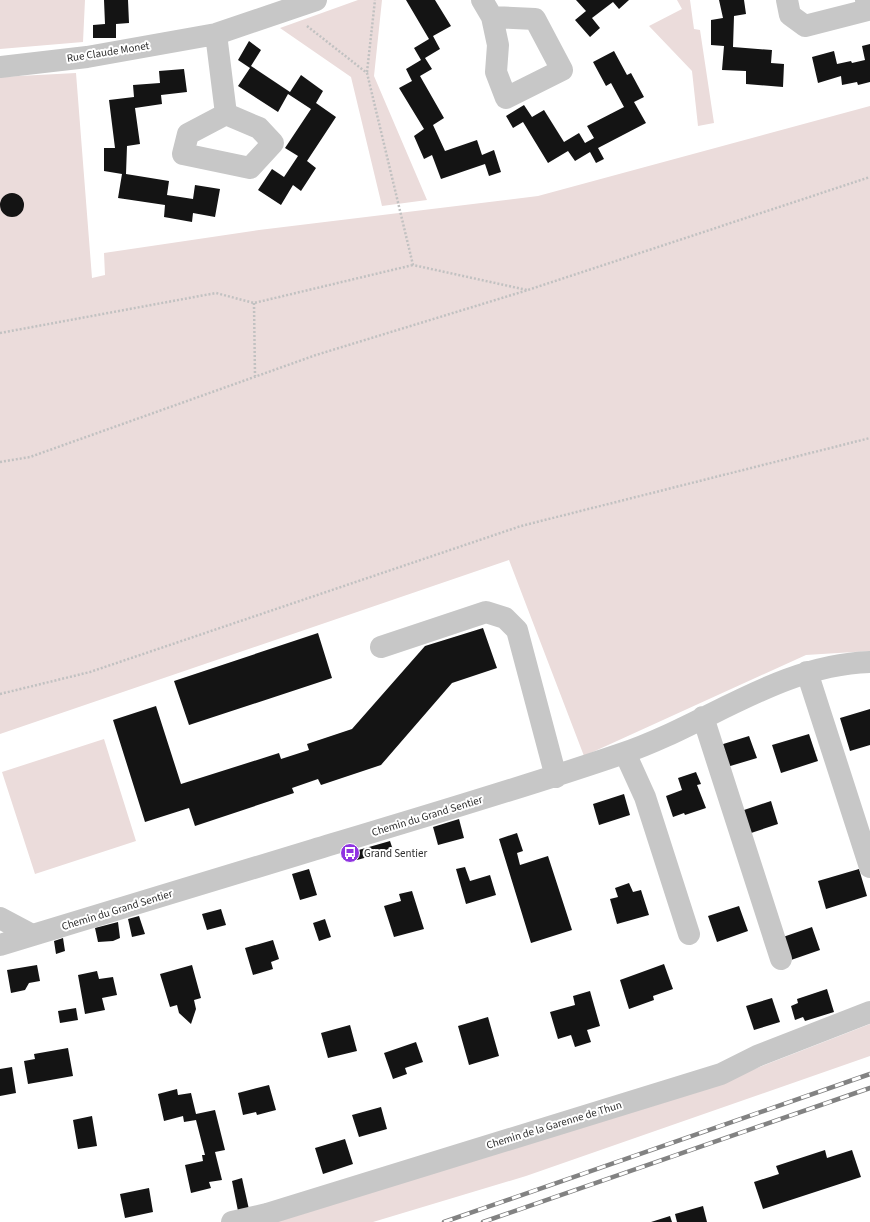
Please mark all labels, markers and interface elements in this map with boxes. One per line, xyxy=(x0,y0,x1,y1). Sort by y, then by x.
street label: Rue Claude Monet xyxy=(66,38,151,66)
street label: Chemin du Grand Sentier xyxy=(370,792,484,840)
bus stop icon: Grand Sentier xyxy=(339,842,361,864)
place label: Grand Sentier xyxy=(364,846,427,861)
street label: Chemin du Grand Sentier xyxy=(60,886,174,934)
street label: Chemin de la Garenne de Thun xyxy=(484,1097,624,1153)

